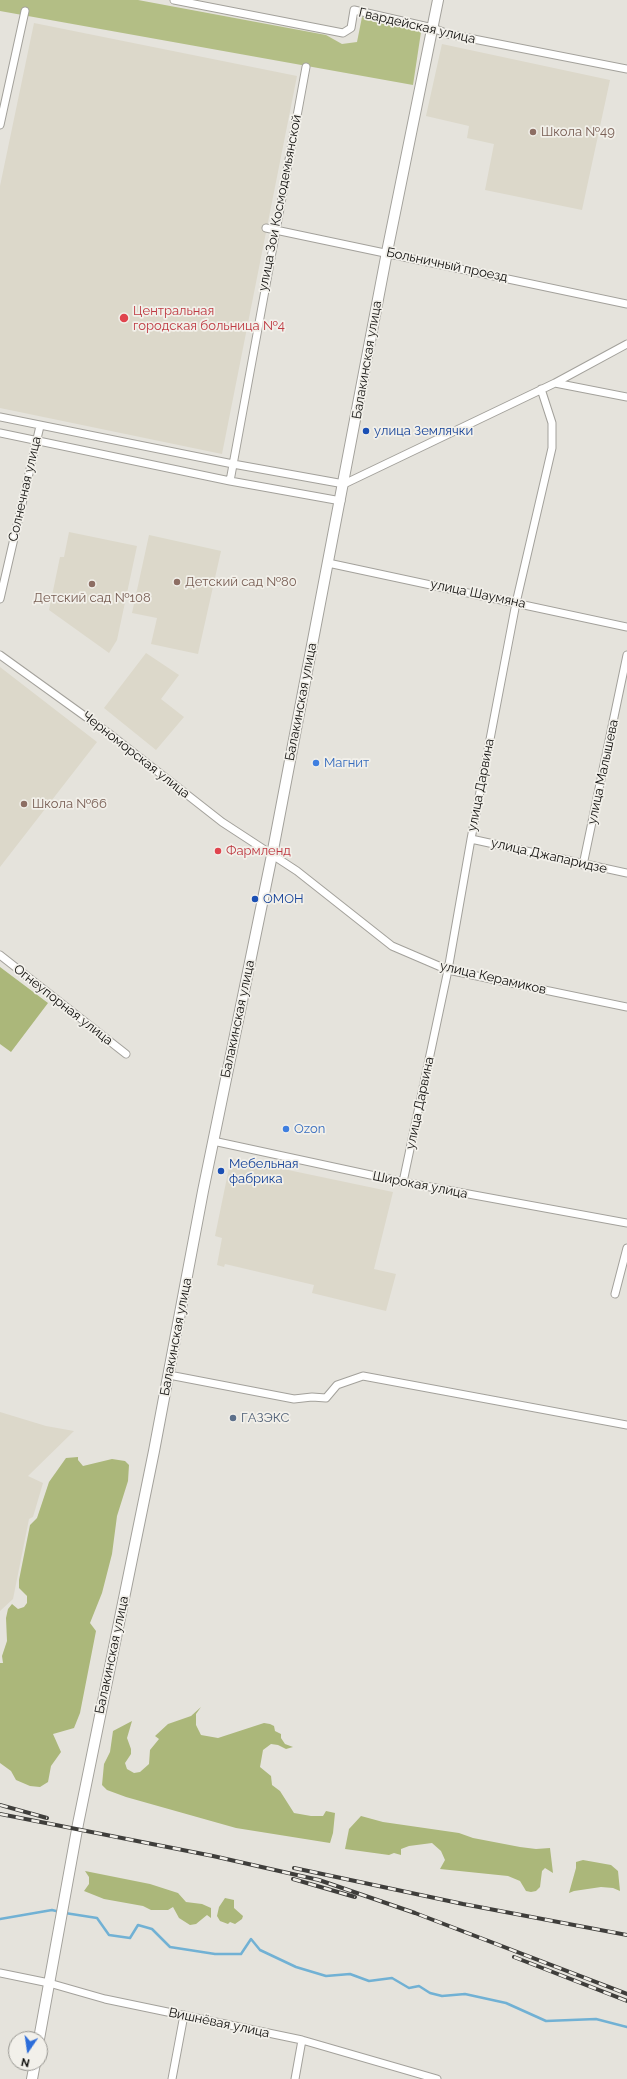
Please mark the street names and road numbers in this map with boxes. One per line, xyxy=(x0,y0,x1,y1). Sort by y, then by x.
street label: Гвардейская улица xyxy=(357,5,477,47)
street label: улица Зои Космодемьянской xyxy=(255,113,305,293)
street label: Больничный проезд xyxy=(385,245,509,285)
street label: Балакинская улица xyxy=(349,300,385,420)
street label: Солнечная улица xyxy=(5,435,45,543)
street label: улица Шаумяна xyxy=(429,576,527,612)
street label: Балакинская улица xyxy=(282,642,320,762)
street label: Черноморская улица xyxy=(79,708,193,802)
street label: улица Малышева xyxy=(584,718,622,826)
street label: улица Дарвина xyxy=(464,737,498,833)
street label: улица Джапаридзе xyxy=(489,835,609,877)
street label: улица Керамиков xyxy=(438,958,548,998)
street label: Балакинская улица xyxy=(218,959,258,1079)
street label: Огнеупорная улица xyxy=(10,961,116,1049)
street label: улица Дарвина xyxy=(403,1055,437,1151)
street label: Широкая улица xyxy=(371,1168,469,1202)
street label: Балакинская улица xyxy=(157,1277,195,1397)
street label: Балакинская улица xyxy=(92,1595,132,1715)
street label: Вишнёвая улица xyxy=(167,2005,271,2041)

